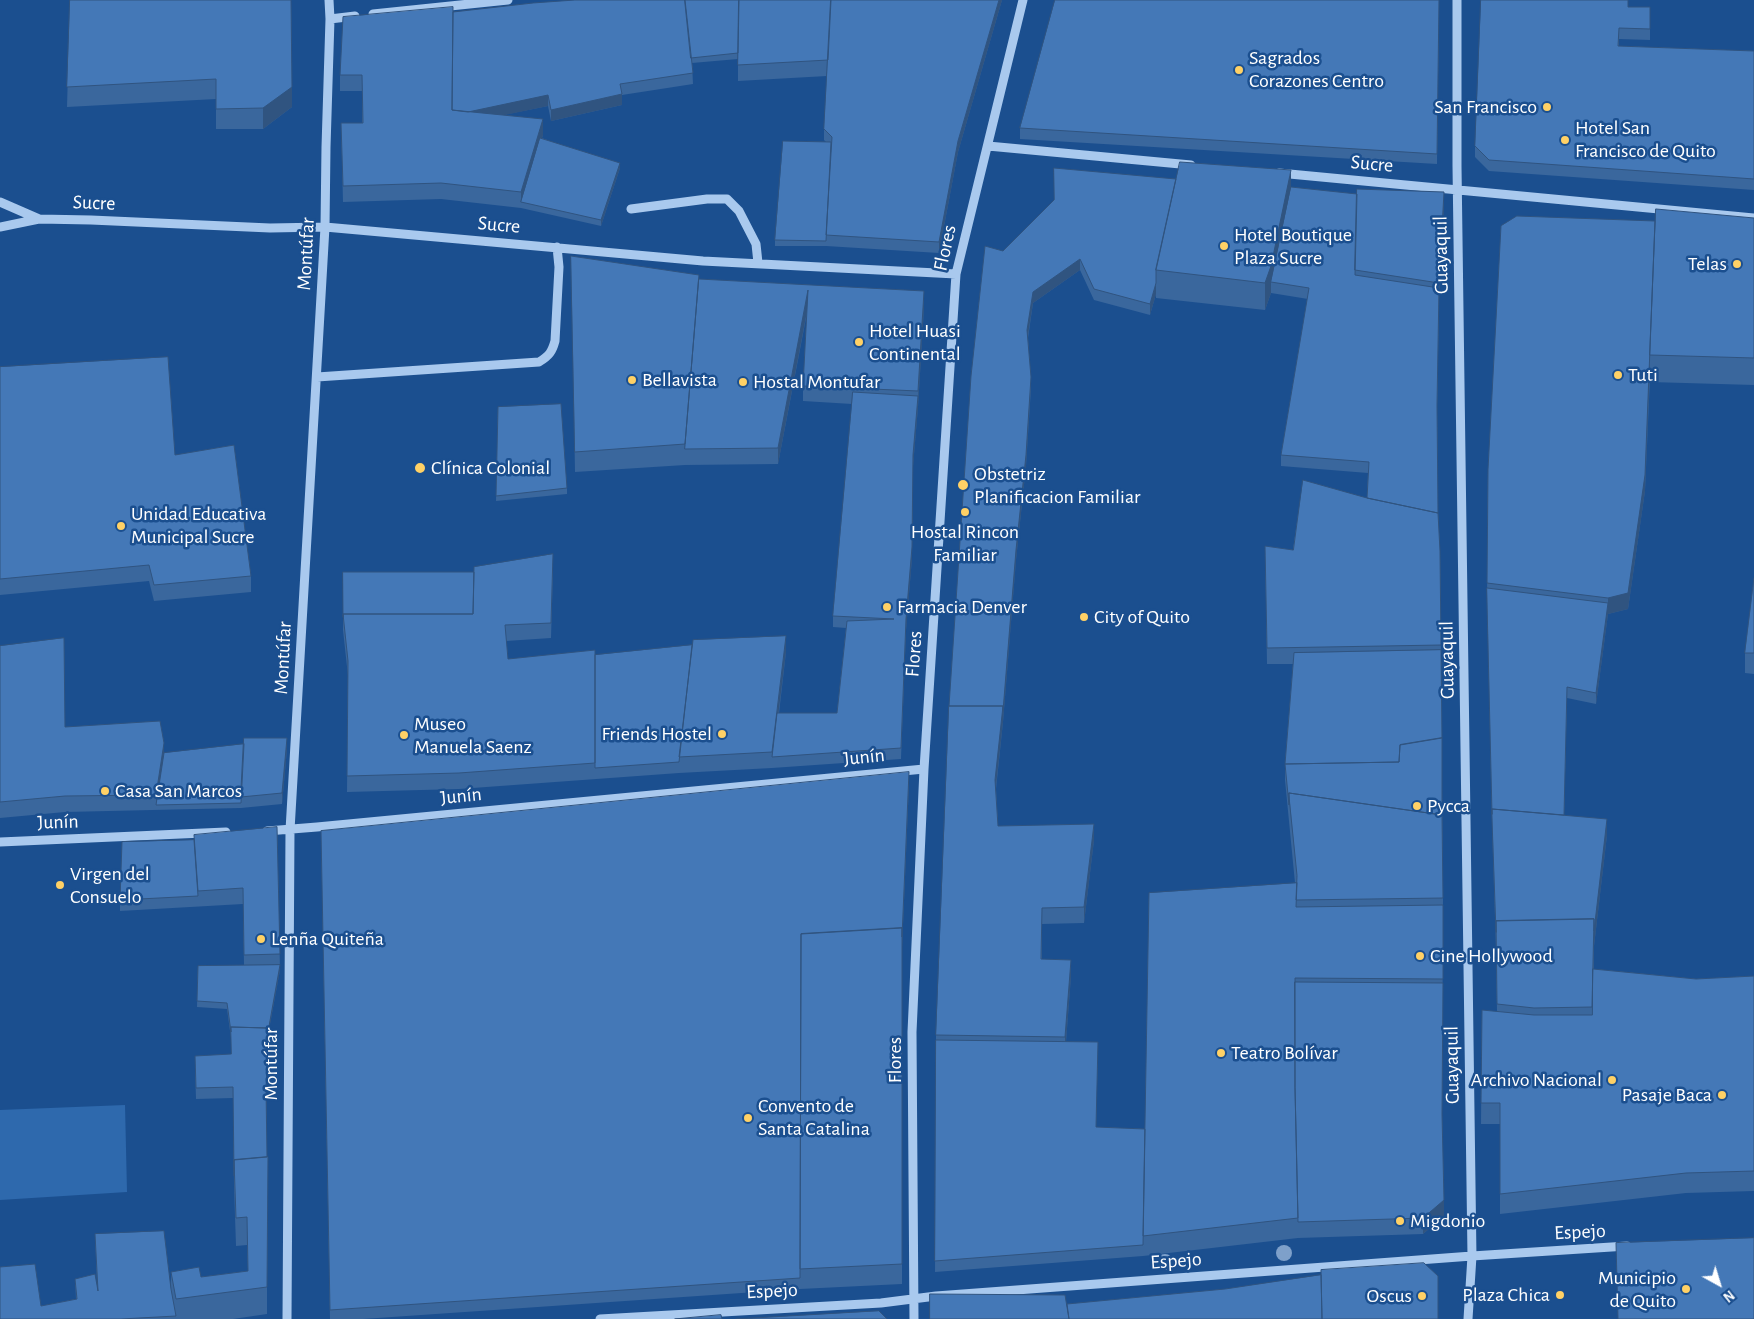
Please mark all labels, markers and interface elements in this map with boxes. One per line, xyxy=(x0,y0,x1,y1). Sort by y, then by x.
place label: Sagrados Corazones Centro xyxy=(1249,46,1384,93)
marker: Sagrados Corazones Centro xyxy=(1233,64,1245,76)
place label: San Francisco xyxy=(1434,95,1537,119)
marker: San Francisco xyxy=(1541,101,1553,113)
place label: Hotel San Francisco de Quito xyxy=(1575,116,1716,163)
marker: Hotel San Francisco de Quito xyxy=(1559,134,1571,146)
street label: Sucre xyxy=(1350,150,1394,178)
street label: Sucre xyxy=(72,190,116,216)
street label: Sucre xyxy=(477,211,521,239)
street label: Guayaquil xyxy=(1428,216,1454,294)
street label: Montúfar xyxy=(292,217,320,291)
street label: Flores xyxy=(928,223,962,273)
place label: Hotel Boutique Plaza Sucre xyxy=(1234,223,1352,270)
marker: Hotel Boutique Plaza Sucre xyxy=(1218,240,1230,252)
place label: Telas xyxy=(1688,252,1727,276)
marker: Telas xyxy=(1731,258,1743,270)
place label: Hotel Huasi Continental xyxy=(869,319,961,366)
marker: Hotel Huasi Continental xyxy=(853,336,865,348)
place label: Tuti xyxy=(1628,363,1658,387)
place label: Bellavista xyxy=(642,368,717,392)
marker: Tuti xyxy=(1612,369,1624,381)
place label: Hostal Montufar xyxy=(753,370,880,394)
marker: Bellavista xyxy=(626,374,638,386)
marker: Hostal Montufar xyxy=(737,376,749,388)
place label: Clínica Colonial xyxy=(431,456,550,480)
marker: Clínica Colonial xyxy=(413,461,427,475)
place label: Obstetriz Planificacion Familiar xyxy=(974,462,1140,509)
marker: Obstetriz Planificacion Familiar xyxy=(956,478,970,492)
place label: Unidad Educativa Municipal Sucre xyxy=(131,502,266,549)
marker: Hostal Rincon Familiar xyxy=(959,506,971,518)
marker: Unidad Educativa Municipal Sucre xyxy=(115,520,127,532)
place label: Hostal Rincon Familiar xyxy=(911,520,1019,567)
place label: Farmacia Denver xyxy=(897,595,1027,619)
marker: Farmacia Denver xyxy=(881,601,893,613)
place label: City of Quito xyxy=(1094,605,1190,629)
marker: City of Quito xyxy=(1078,611,1090,623)
street label: Montúfar xyxy=(269,621,297,695)
street label: Guayaquil xyxy=(1434,621,1460,699)
street label: Flores xyxy=(900,630,928,678)
place label: Museo Manuela Saenz xyxy=(414,712,532,759)
place label: Friends Hostel xyxy=(601,722,712,746)
marker: Friends Hostel xyxy=(716,728,728,740)
marker: Museo Manuela Saenz xyxy=(398,729,410,741)
street label: Junín xyxy=(842,743,886,771)
place label: Casa San Marcos xyxy=(115,779,242,803)
street label: Junín xyxy=(439,782,483,810)
marker: Casa San Marcos xyxy=(99,785,111,797)
place label: Pycca xyxy=(1427,794,1470,818)
marker: Pycca xyxy=(1411,800,1423,812)
street label: Junín xyxy=(37,809,79,835)
place label: Virgen del Consuelo xyxy=(70,862,150,909)
marker: Virgen del Consuelo xyxy=(54,879,66,891)
place label: Lenña Quiteña xyxy=(271,927,384,951)
marker: Lenña Quiteña xyxy=(255,933,267,945)
place label: Cine Hollywood xyxy=(1430,944,1553,968)
marker: Cine Hollywood xyxy=(1414,950,1426,962)
street label: Guayaquil xyxy=(1439,1026,1465,1104)
street label: Montúfar xyxy=(259,1027,283,1101)
street label: Flores xyxy=(883,1037,907,1083)
place label: Teatro Bolívar xyxy=(1231,1041,1338,1065)
marker: Teatro Bolívar xyxy=(1215,1047,1227,1059)
place label: Archivo Nacional xyxy=(1471,1068,1602,1092)
marker: Archivo Nacional xyxy=(1606,1074,1618,1086)
place label: Pasaje Baca xyxy=(1622,1083,1712,1107)
marker: Pasaje Baca xyxy=(1716,1089,1728,1101)
place label: Convento de Santa Catalina xyxy=(758,1094,870,1141)
marker: Convento de Santa Catalina xyxy=(742,1112,754,1124)
place label: Migdonio xyxy=(1410,1209,1485,1233)
marker: Migdonio xyxy=(1394,1215,1406,1227)
street label: Espejo xyxy=(1554,1219,1606,1245)
street label: Espejo xyxy=(1149,1247,1203,1275)
north arrow xyxy=(1694,1259,1744,1309)
place label: Municipio de Quito xyxy=(1598,1266,1676,1313)
street label: Espejo xyxy=(746,1278,798,1304)
place label: Plaza Chica xyxy=(1462,1283,1550,1307)
marker: Municipio de Quito xyxy=(1680,1283,1692,1295)
place label: Oscus xyxy=(1367,1284,1412,1308)
text: N xyxy=(1720,1287,1737,1304)
marker: Plaza Chica xyxy=(1554,1289,1566,1301)
marker: Oscus xyxy=(1416,1290,1428,1302)

